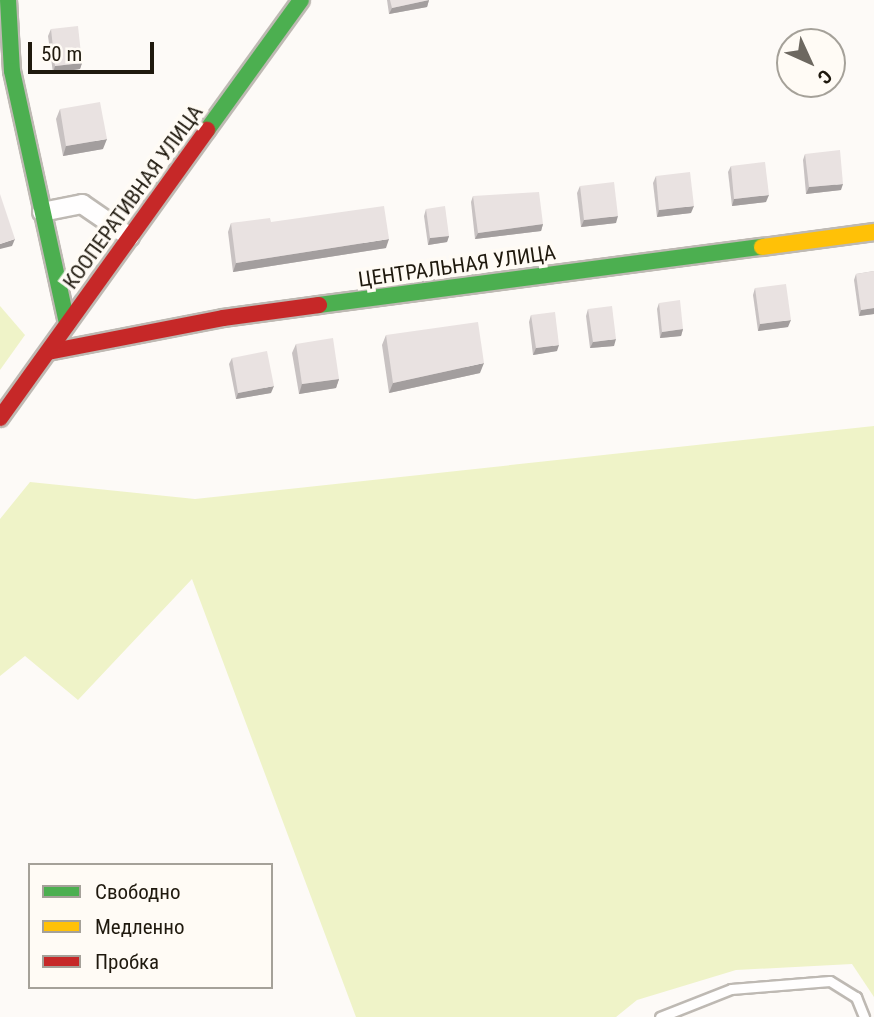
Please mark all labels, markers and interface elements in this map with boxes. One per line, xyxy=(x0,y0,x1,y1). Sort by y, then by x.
scale bar xyxy=(32,28,158,72)
north arrow xyxy=(776,28,846,98)
text: 50 m xyxy=(41,42,82,66)
text: С xyxy=(813,65,837,89)
street label: КООПЕРАТИВНАЯ УЛИЦА xyxy=(58,100,208,294)
street label: ЦЕНТРАЛЬНАЯ УЛИЦА xyxy=(357,240,557,292)
legend xyxy=(28,863,273,989)
text: Свободно xyxy=(95,880,181,904)
text: Медленно xyxy=(95,915,184,939)
text: Пробка xyxy=(95,950,159,974)

